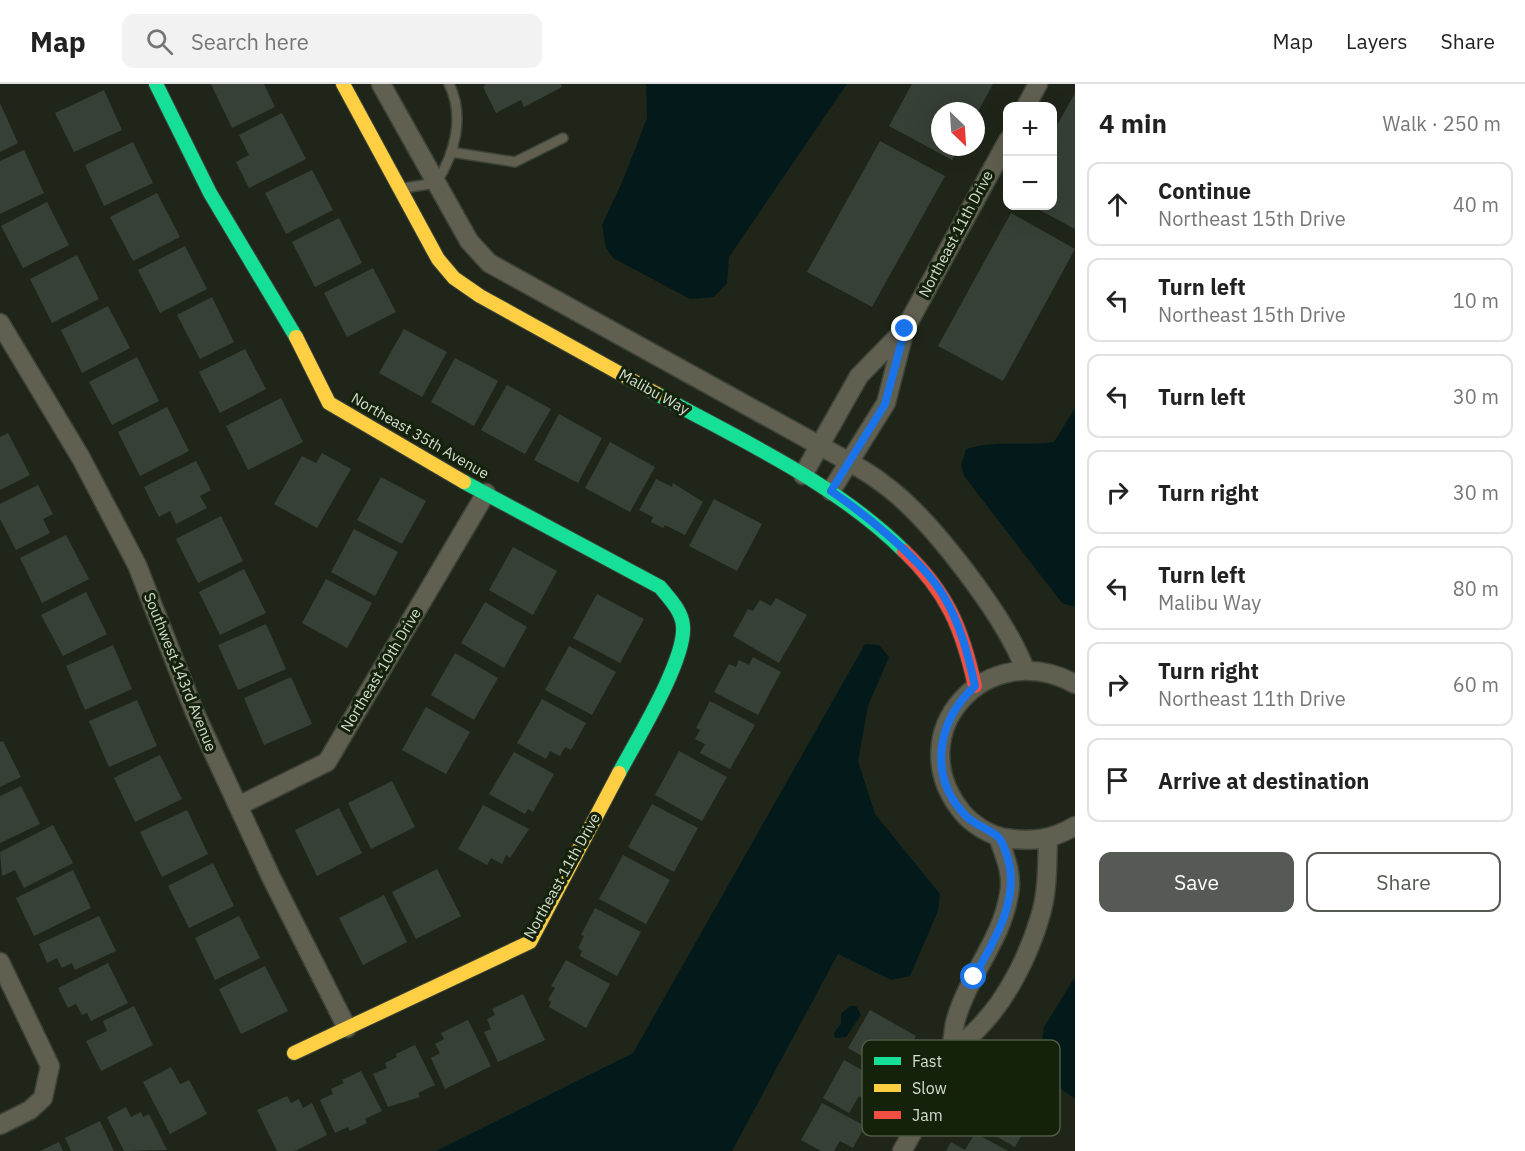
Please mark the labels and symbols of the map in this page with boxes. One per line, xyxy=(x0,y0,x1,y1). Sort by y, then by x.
north arrow xyxy=(931,102,985,156)
street label: Northeast 11th Drive xyxy=(914,167,997,300)
route end xyxy=(891,315,917,341)
street label: Malibu Way xyxy=(616,364,693,419)
street label: Northeast 35th Avenue xyxy=(348,388,493,483)
street label: Southwest 143rd Avenue xyxy=(140,590,221,754)
street label: Northeast 10th Drive xyxy=(336,605,425,735)
street label: Northeast 11th Drive xyxy=(519,810,604,942)
route start xyxy=(960,963,986,989)
legend xyxy=(862,1040,1060,1136)
text: Fast xyxy=(912,1051,942,1071)
text: Slow xyxy=(912,1078,947,1098)
text: Jam xyxy=(912,1105,943,1125)

